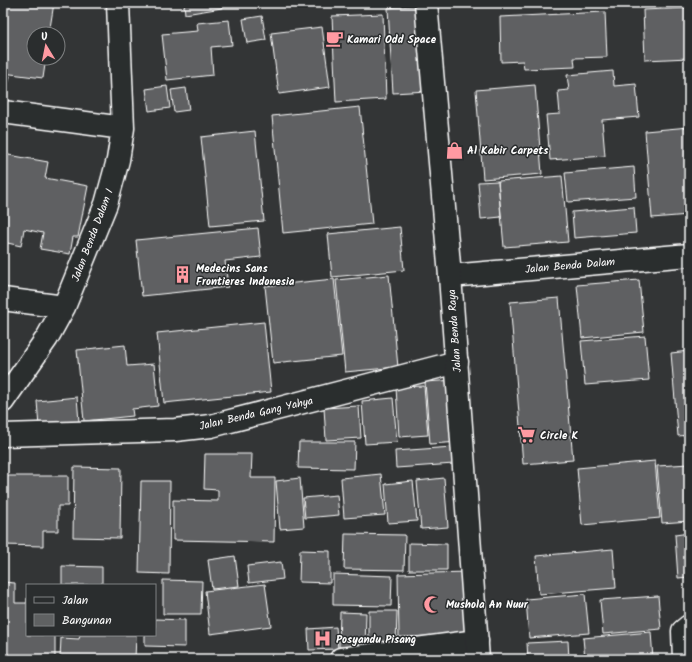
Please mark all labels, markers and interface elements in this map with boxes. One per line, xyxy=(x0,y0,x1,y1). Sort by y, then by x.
north arrow xyxy=(26,26,66,66)
text: U xyxy=(40,28,50,47)
cafe icon: Kamari Odd Space xyxy=(324,29,344,49)
place label: Kamari Odd Space xyxy=(347,31,437,49)
shop icon: Al Kabir Carpets xyxy=(444,140,464,160)
place label: Al Kabir Carpets xyxy=(467,142,549,160)
street label: Jalan Benda Dalam I xyxy=(67,186,119,284)
street label: Jalan Benda Dalam xyxy=(524,253,616,279)
place label: Medecins Sans Frontieres Indonesia xyxy=(196,260,295,291)
building icon: Medecins Sans Frontieres Indonesia xyxy=(173,264,193,284)
street label: Jalan Benda Raya xyxy=(443,289,467,373)
street label: Jalan Benda Gang Yahya xyxy=(197,392,315,436)
supermarket icon: Circle K xyxy=(517,425,537,445)
place label: Circle K xyxy=(540,427,579,445)
legend xyxy=(26,584,156,636)
text: Jalan xyxy=(62,591,88,610)
mosque icon: Mushola An Nuur xyxy=(423,594,443,614)
place label: Mushola An Nuur xyxy=(446,596,529,614)
text: Bangunan xyxy=(62,611,112,630)
hospital icon: Posyandu Pisang xyxy=(313,629,333,649)
place label: Posyandu Pisang xyxy=(336,631,416,649)

